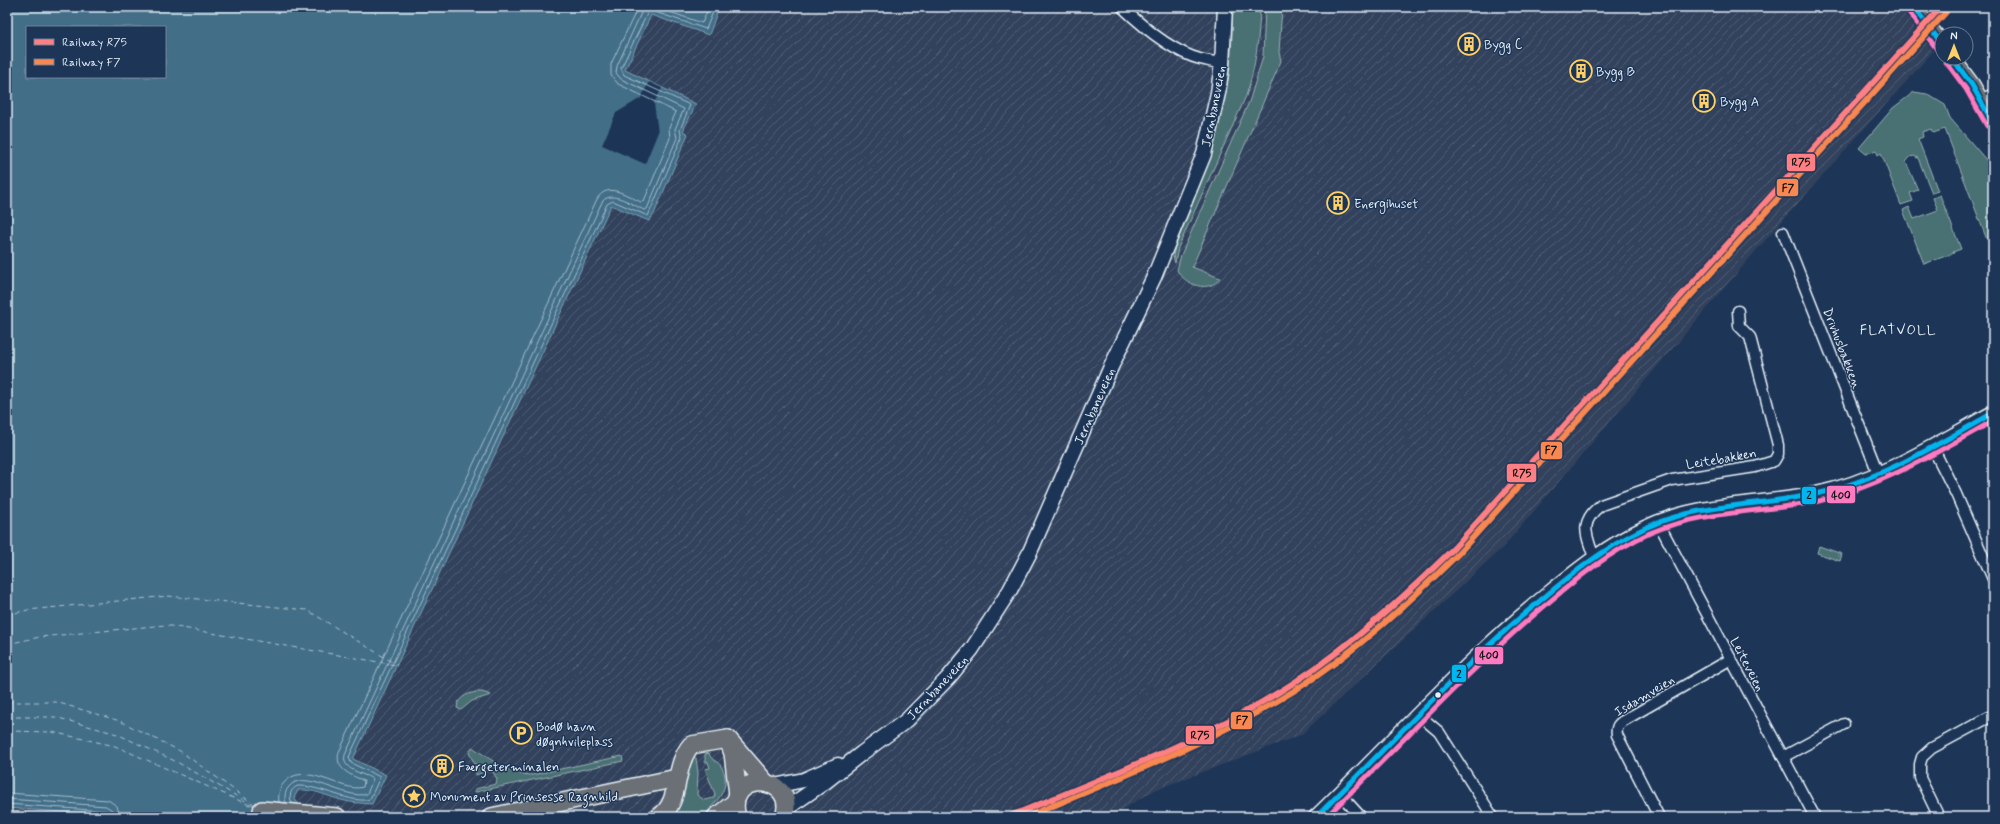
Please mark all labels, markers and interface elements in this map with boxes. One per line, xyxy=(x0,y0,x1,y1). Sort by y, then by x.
legend xyxy=(26,26,166,78)
north arrow xyxy=(1934,26,1974,66)
text: N xyxy=(1950,30,1958,44)
building icon: Bygg C xyxy=(1456,31,1482,57)
text: Railway R75 xyxy=(62,35,127,51)
place label: Bygg C xyxy=(1484,37,1523,55)
text: Railway F7 xyxy=(62,55,121,71)
building icon: Bygg B xyxy=(1568,58,1594,84)
street label: Jernbaneveien xyxy=(1198,64,1231,148)
place label: Bygg B xyxy=(1596,64,1635,82)
building icon: Bygg A xyxy=(1691,88,1717,114)
place label: Bygg A xyxy=(1720,94,1759,112)
line badge: R75 xyxy=(1786,153,1816,172)
text: R75 xyxy=(1792,156,1811,170)
line badge: F7 xyxy=(1776,178,1799,197)
text: F7 xyxy=(1782,182,1795,196)
building icon: Energihuset xyxy=(1325,190,1351,216)
place label: Energihuset xyxy=(1354,196,1418,214)
street label: Drivhusbakken xyxy=(1818,306,1865,391)
district label: FLATVOLL xyxy=(1860,321,1936,339)
street label: Jernbaneveien xyxy=(1071,365,1120,448)
line badge: F7 xyxy=(1540,441,1563,460)
text: F7 xyxy=(1545,444,1558,458)
street label: Leitebakken xyxy=(1685,445,1758,474)
line badge: R75 xyxy=(1506,463,1537,483)
text: R75 xyxy=(1513,467,1532,481)
line badge: 400 xyxy=(1826,485,1856,504)
line badge: 2 xyxy=(1801,486,1817,505)
text: 2 xyxy=(1806,489,1812,503)
text: 400 xyxy=(1831,489,1851,503)
street label: Leiteveien xyxy=(1725,635,1768,695)
line badge: 400 xyxy=(1474,646,1504,665)
text: 400 xyxy=(1479,649,1499,663)
street label: Jernbaneveien xyxy=(904,652,972,724)
line badge: 2 xyxy=(1451,664,1467,683)
text: 2 xyxy=(1456,668,1462,682)
street label: Isdamveien xyxy=(1612,672,1678,721)
unlabelled marker xyxy=(1433,690,1443,700)
line badge: F7 xyxy=(1230,711,1253,730)
text: F7 xyxy=(1236,714,1249,728)
place label: Bodø havn døgnhvileplass xyxy=(536,719,613,751)
parking icon: Bodø havn døgnhvileplass xyxy=(508,720,534,746)
line badge: R75 xyxy=(1185,725,1215,745)
text: R75 xyxy=(1191,729,1210,743)
building icon: Færgeterminalen xyxy=(429,753,455,779)
place label: Færgeterminalen xyxy=(458,759,559,778)
place icon: Monument av Prinsesse Ragnhild xyxy=(401,783,427,809)
place label: Monument av Prinsesse Ragnhild xyxy=(430,789,618,808)

